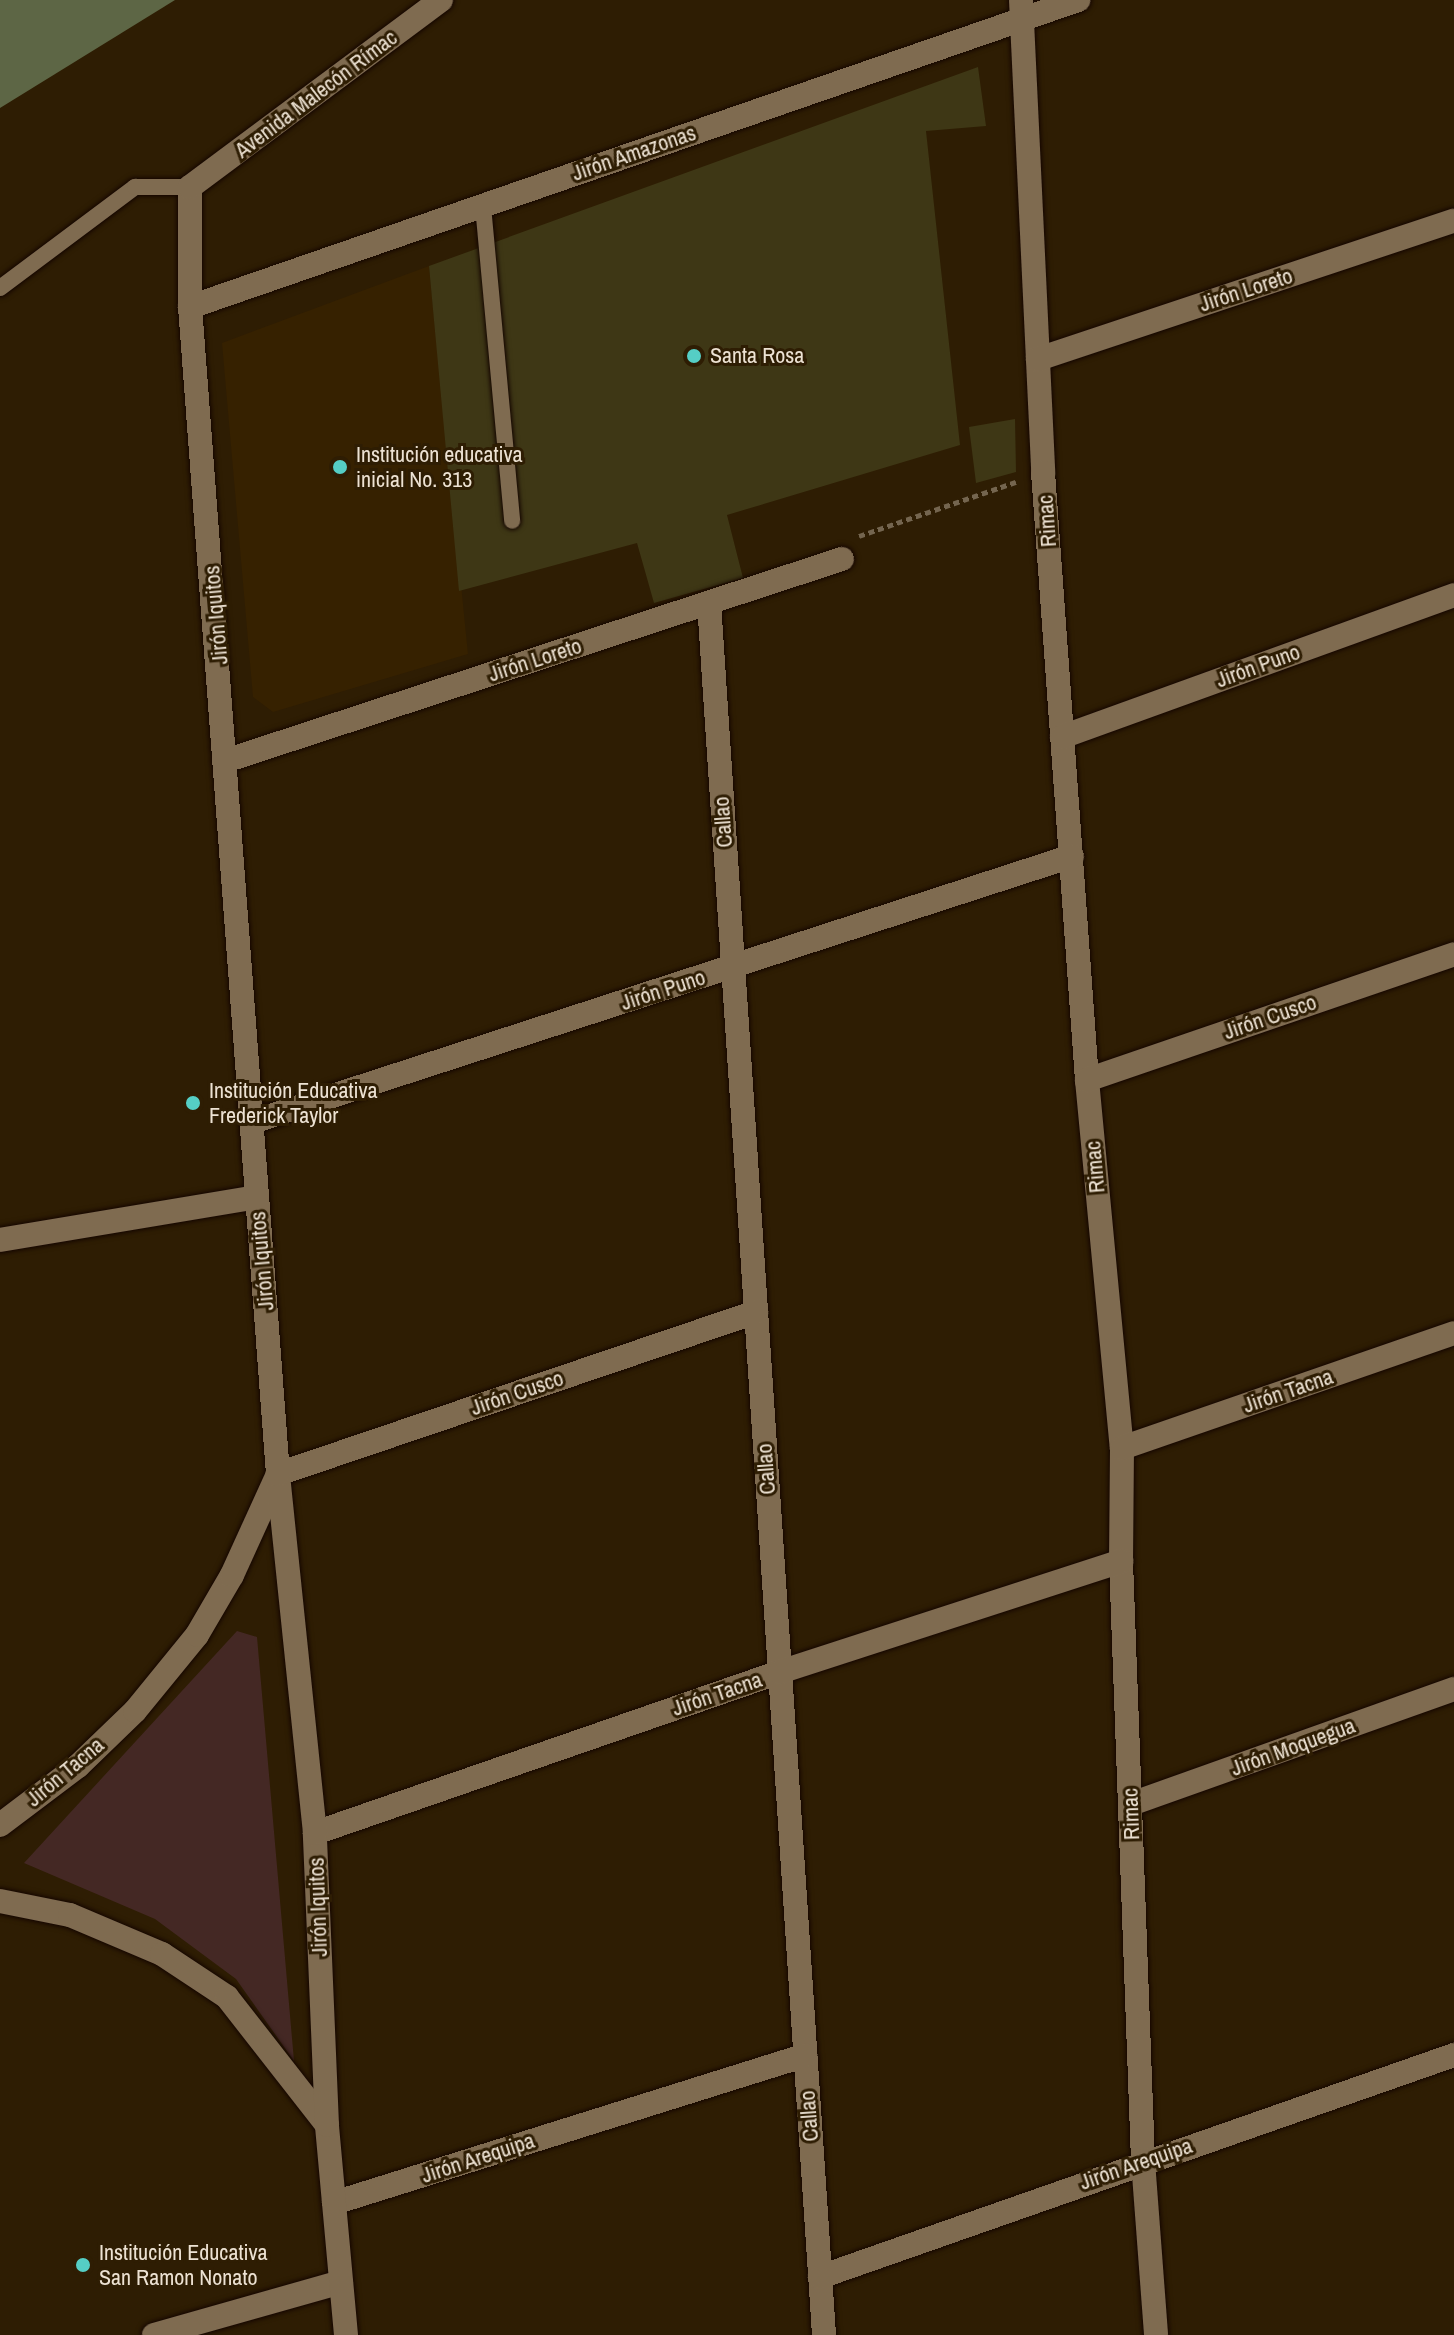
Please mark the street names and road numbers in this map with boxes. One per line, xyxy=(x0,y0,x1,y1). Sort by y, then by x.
street label: Avenida Malecón Rímac xyxy=(230,24,402,164)
street label: Jirón Amazonas xyxy=(568,119,700,187)
street label: Jirón Loreto xyxy=(1196,263,1296,317)
street label: Rimac xyxy=(1032,494,1062,548)
street label: Jirón Iquitos xyxy=(199,564,233,666)
street label: Jirón Loreto xyxy=(485,633,585,687)
street label: Jirón Puno xyxy=(1212,639,1304,693)
street label: Callao xyxy=(708,796,738,848)
street label: Jirón Puno xyxy=(617,964,709,1016)
street label: Jirón Cusco xyxy=(1220,989,1320,1045)
street label: Rimac xyxy=(1080,1140,1110,1194)
street label: Jirón Iquitos xyxy=(245,1210,279,1312)
street label: Jirón Tacna xyxy=(1239,1363,1337,1419)
street label: Jirón Cusco xyxy=(467,1365,567,1421)
street label: Callao xyxy=(751,1443,781,1495)
street label: Jirón Tacna xyxy=(668,1666,766,1722)
street label: Jirón Moquegua xyxy=(1227,1712,1359,1782)
street label: Jirón Tacna xyxy=(21,1732,109,1812)
street label: Rimac xyxy=(1117,1787,1145,1841)
street label: Jirón Iquitos xyxy=(303,1857,333,1957)
street label: Callao xyxy=(794,2090,824,2142)
street label: Jirón Arequipa xyxy=(418,2127,538,2189)
street label: Jirón Arequipa xyxy=(1076,2132,1196,2196)

